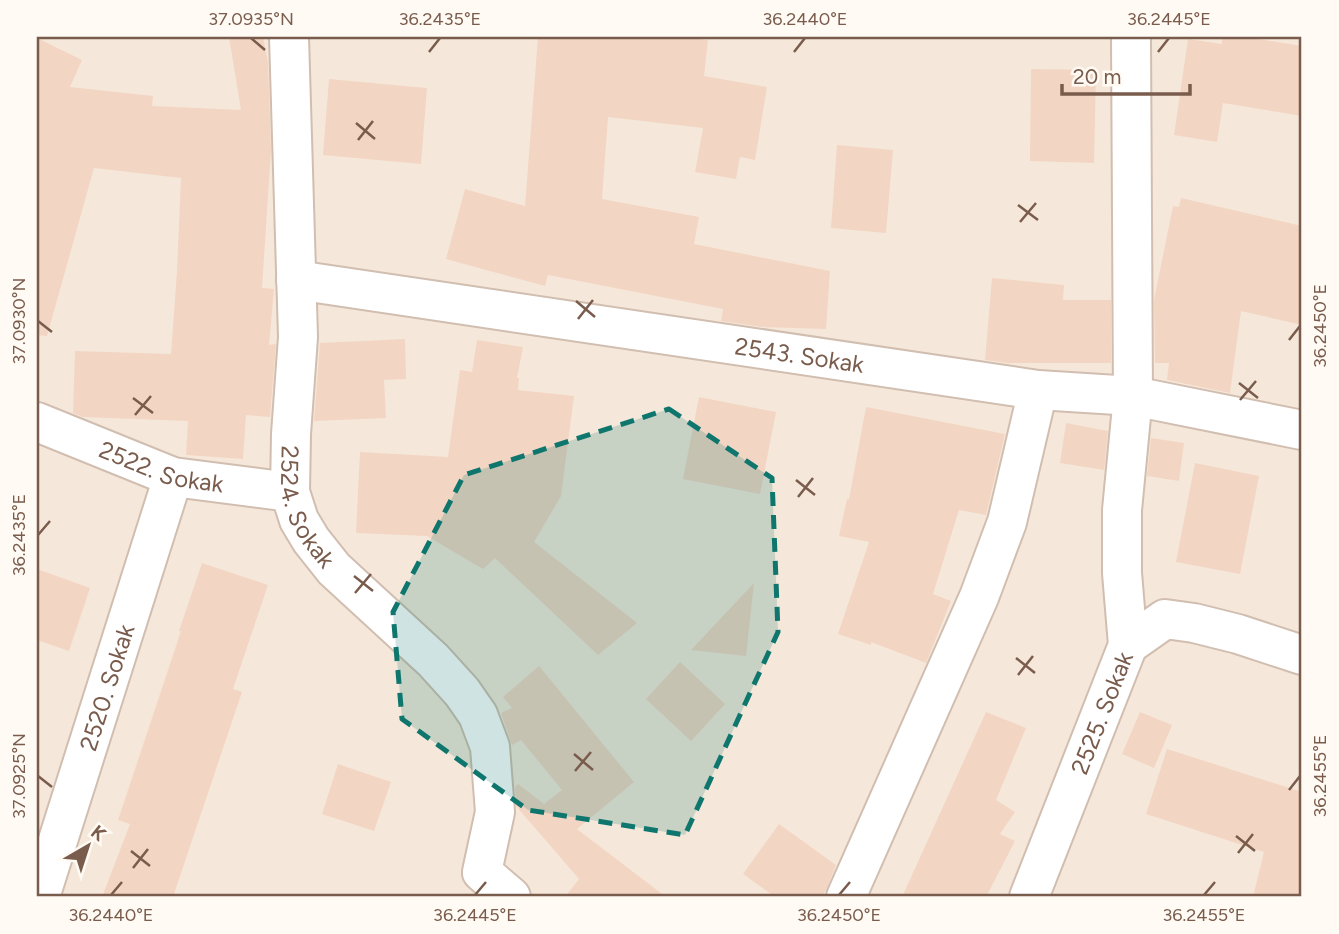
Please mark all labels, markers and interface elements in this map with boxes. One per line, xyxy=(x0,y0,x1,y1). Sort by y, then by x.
text: 37.0935°N xyxy=(208,8,294,30)
text: 36.2435°E xyxy=(399,8,481,30)
text: 36.2440°E xyxy=(763,8,847,30)
text: 36.2445°E xyxy=(1127,8,1211,30)
scale bar xyxy=(1062,52,1190,96)
text: 20 m xyxy=(1073,64,1121,89)
text: 37.0930°N xyxy=(8,278,30,364)
text: 36.2450°E xyxy=(1309,284,1331,368)
street label: 2543. Sokak xyxy=(733,331,866,379)
street label: 2522. Sokak xyxy=(95,434,226,498)
street label: 2524. Sokak xyxy=(274,445,342,574)
text: 36.2435°E xyxy=(8,494,30,576)
street label: 2520. Sokak xyxy=(73,620,140,754)
street label: 2525. Sokak xyxy=(1064,647,1139,778)
text: 37.0925°N xyxy=(8,733,30,819)
text: 36.2455°E xyxy=(1309,735,1331,817)
north arrow xyxy=(52,811,122,881)
text: K xyxy=(86,820,111,846)
text: 36.2440°E xyxy=(69,904,153,926)
text: 36.2445°E xyxy=(433,904,517,926)
text: 36.2450°E xyxy=(797,904,881,926)
text: 36.2455°E xyxy=(1163,904,1245,926)

